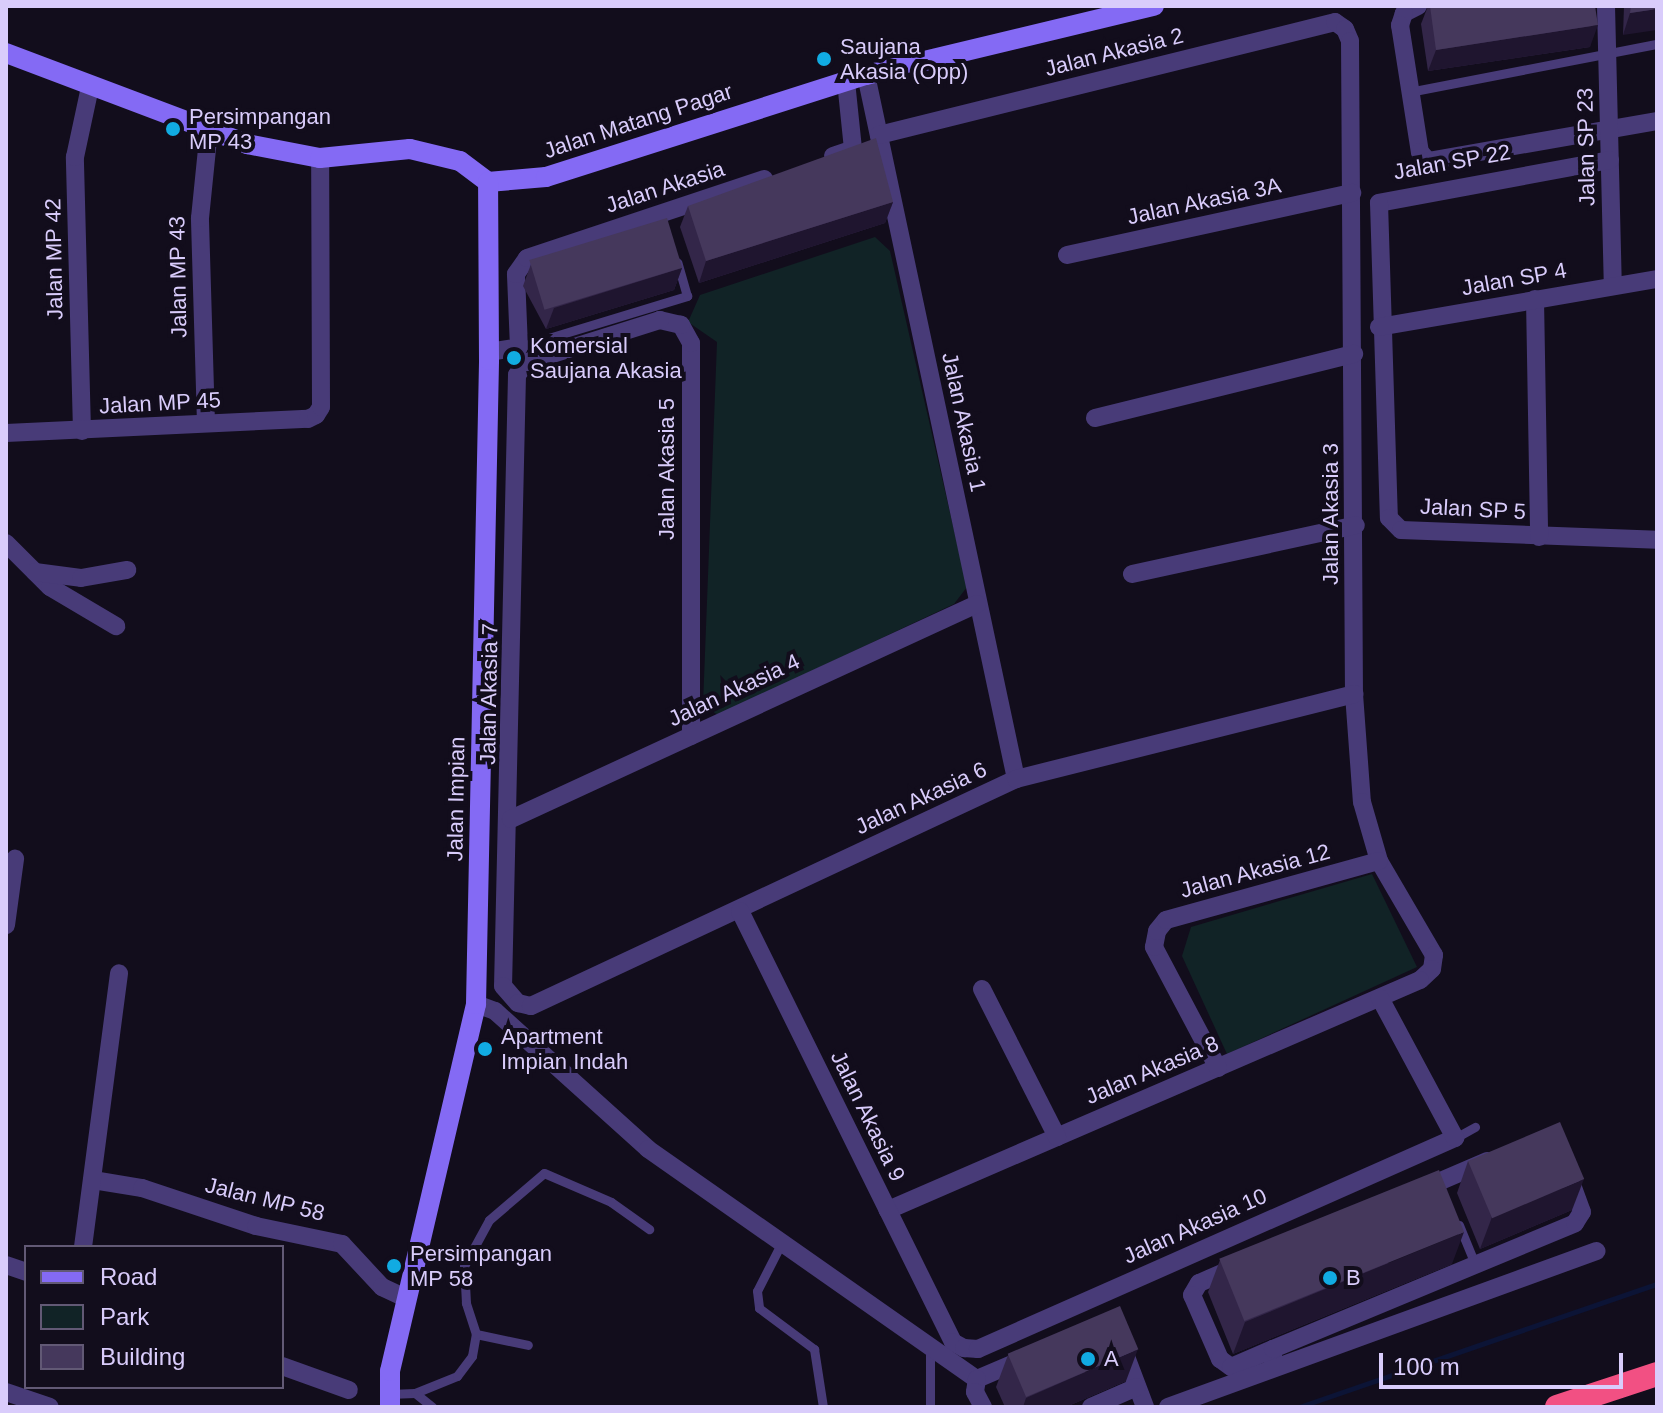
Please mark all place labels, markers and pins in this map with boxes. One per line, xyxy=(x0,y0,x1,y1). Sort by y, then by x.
place label: Saujana Akasia (Opp) xyxy=(840,33,968,84)
marker: Saujana Akasia (Opp) xyxy=(815,50,833,68)
place label: Persimpangan MP 43 xyxy=(189,103,331,154)
marker: Persimpangan MP 43 xyxy=(164,120,182,138)
place label: Komersial Saujana Akasia xyxy=(530,332,683,384)
marker: Komersial Saujana Akasia xyxy=(505,349,523,367)
place label: Apartment Impian Indah xyxy=(501,1023,628,1074)
marker: Apartment Impian Indah xyxy=(476,1040,494,1058)
place label: Persimpangan MP 58 xyxy=(410,1240,552,1292)
marker: Persimpangan MP 58 xyxy=(385,1257,403,1275)
place label: B xyxy=(1346,1265,1361,1291)
marker: B xyxy=(1321,1269,1339,1287)
place label: A xyxy=(1104,1346,1119,1372)
marker: A xyxy=(1079,1350,1097,1368)

